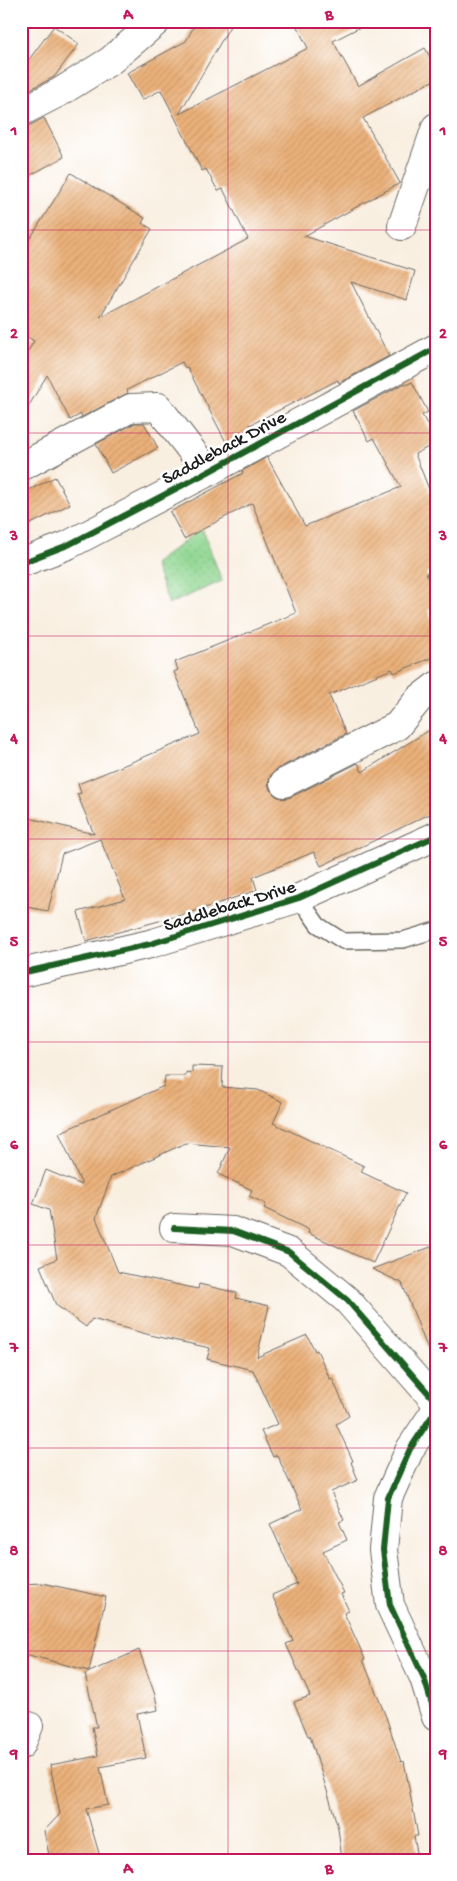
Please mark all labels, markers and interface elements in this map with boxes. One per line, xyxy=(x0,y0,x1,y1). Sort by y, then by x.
text: A xyxy=(122,7,134,26)
text: B xyxy=(324,7,334,26)
text: 1 xyxy=(10,123,17,142)
text: 1 xyxy=(439,123,446,142)
text: 2 xyxy=(10,326,18,345)
text: 2 xyxy=(439,326,447,345)
street label: Saddleback Drive xyxy=(159,407,291,491)
text: 3 xyxy=(9,528,18,547)
text: 3 xyxy=(438,528,447,547)
text: 4 xyxy=(9,731,18,750)
text: 4 xyxy=(438,731,447,750)
street label: Saddleback Drive xyxy=(161,876,299,938)
text: 5 xyxy=(10,934,19,953)
text: 5 xyxy=(439,934,448,953)
text: 6 xyxy=(10,1137,19,1156)
text: 6 xyxy=(439,1137,448,1156)
text: 7 xyxy=(9,1340,19,1359)
text: 7 xyxy=(438,1340,448,1359)
text: 8 xyxy=(10,1543,19,1562)
text: 8 xyxy=(439,1543,448,1562)
text: 9 xyxy=(9,1746,18,1765)
text: 9 xyxy=(438,1746,447,1765)
text: A xyxy=(122,1861,134,1880)
text: B xyxy=(324,1861,334,1880)

